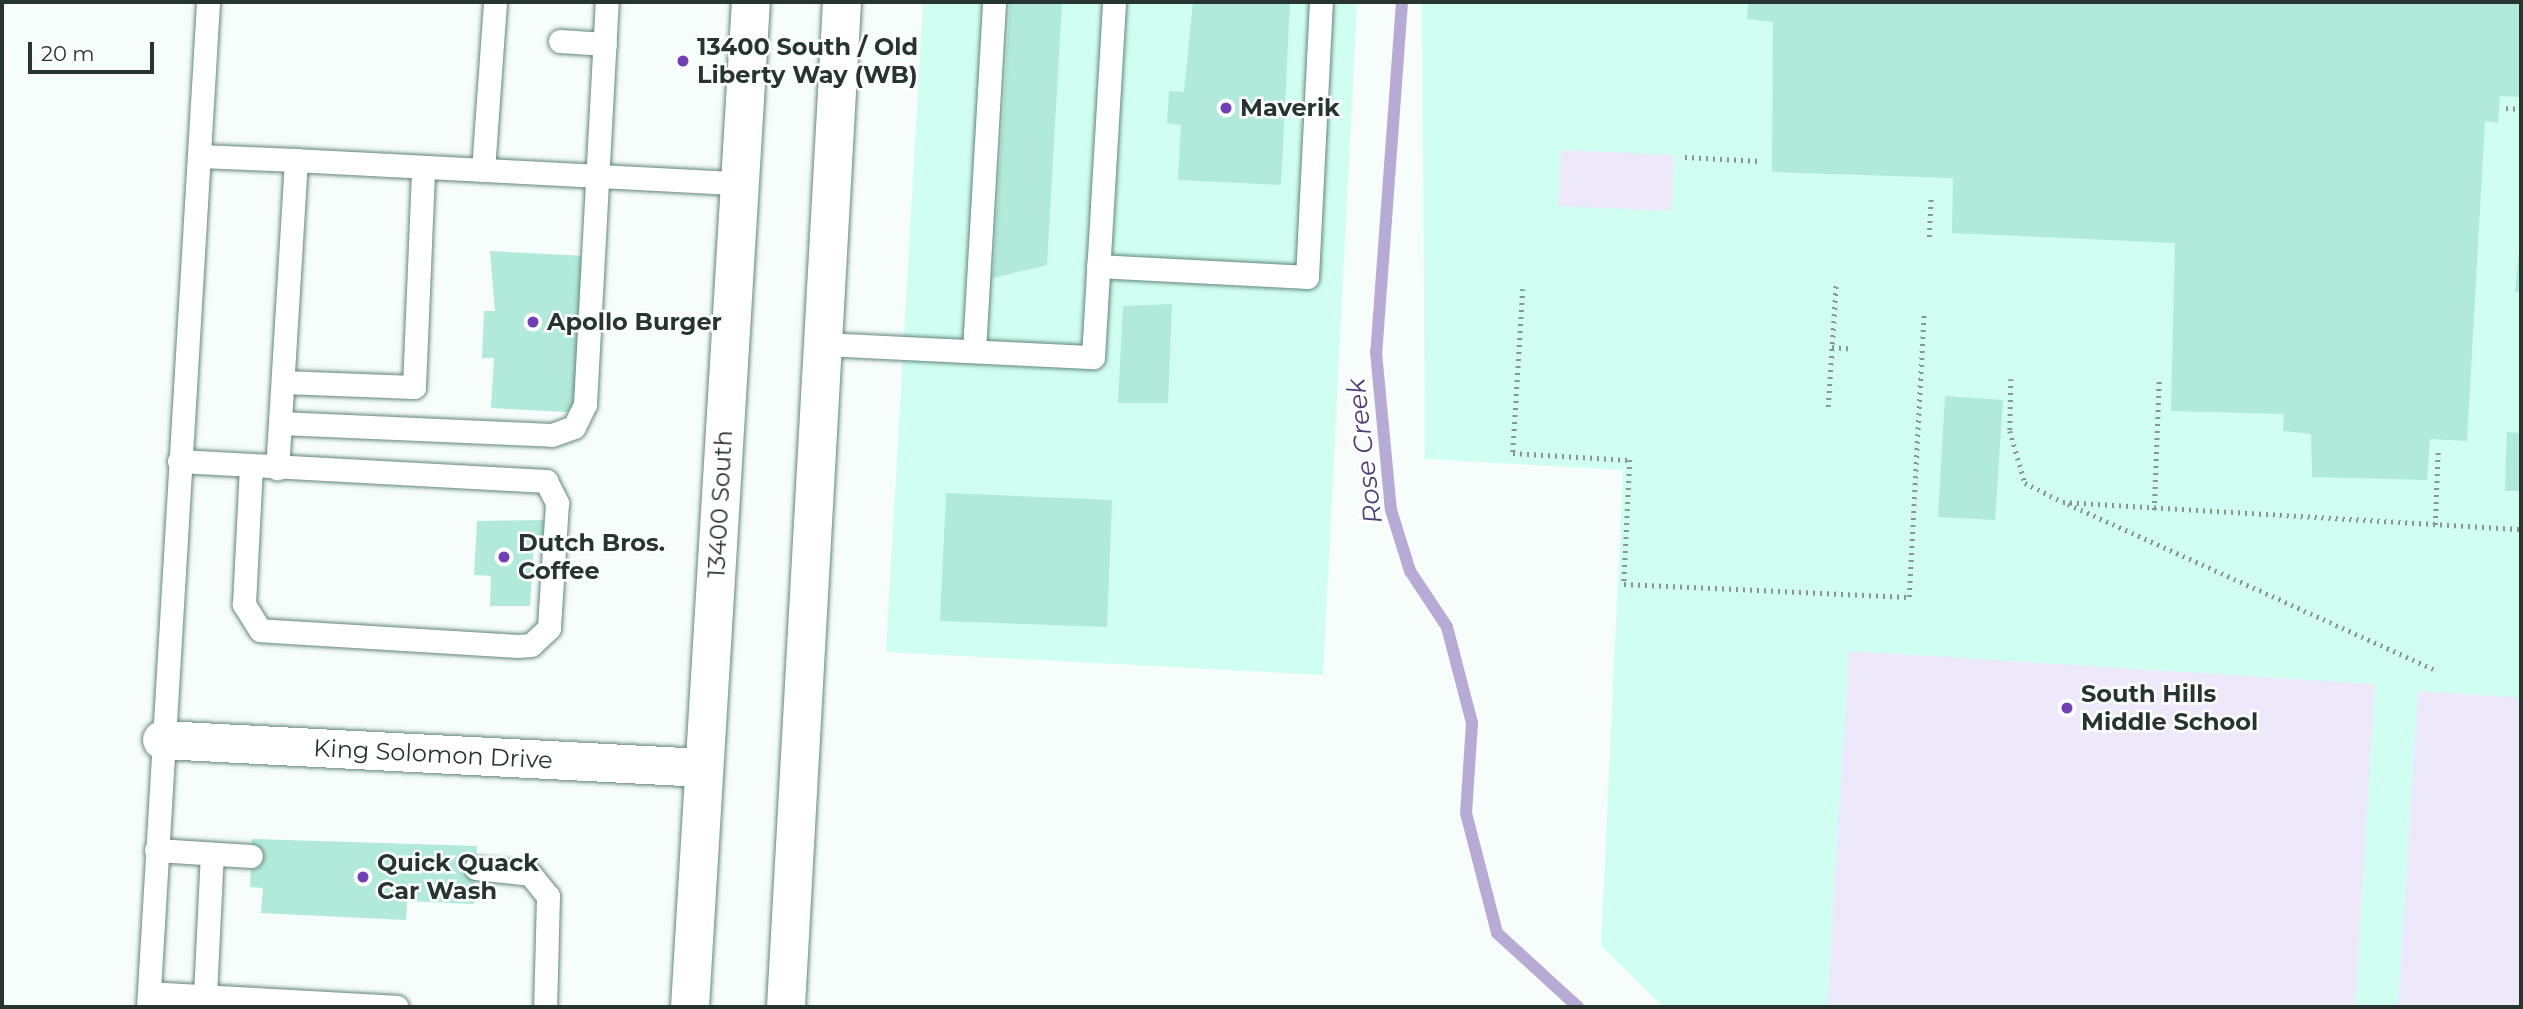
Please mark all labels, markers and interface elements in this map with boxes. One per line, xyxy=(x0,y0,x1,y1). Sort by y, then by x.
scale bar xyxy=(32,28,158,72)
place label: 13400 South / Old Liberty Way (WB) xyxy=(697,33,918,89)
text: 20 m xyxy=(41,41,95,66)
marker: 13400 South / Old Liberty Way (WB) xyxy=(675,53,691,69)
place label: Maverik xyxy=(1240,94,1340,122)
marker: Maverik xyxy=(1218,100,1234,116)
place label: Apollo Burger xyxy=(547,308,722,336)
marker: Apollo Burger xyxy=(525,314,541,330)
water label: Rose Creek xyxy=(1341,377,1389,525)
street label: 13400 South xyxy=(702,429,738,579)
place label: Dutch Bros. Coffee xyxy=(518,529,665,585)
marker: Dutch Bros. Coffee xyxy=(496,549,512,565)
place label: South Hills Middle School xyxy=(2081,680,2258,736)
marker: South Hills Middle School xyxy=(2059,700,2075,716)
street label: King Solomon Drive xyxy=(313,733,553,775)
place label: Quick Quack Car Wash xyxy=(377,849,539,905)
marker: Quick Quack Car Wash xyxy=(355,869,371,885)

